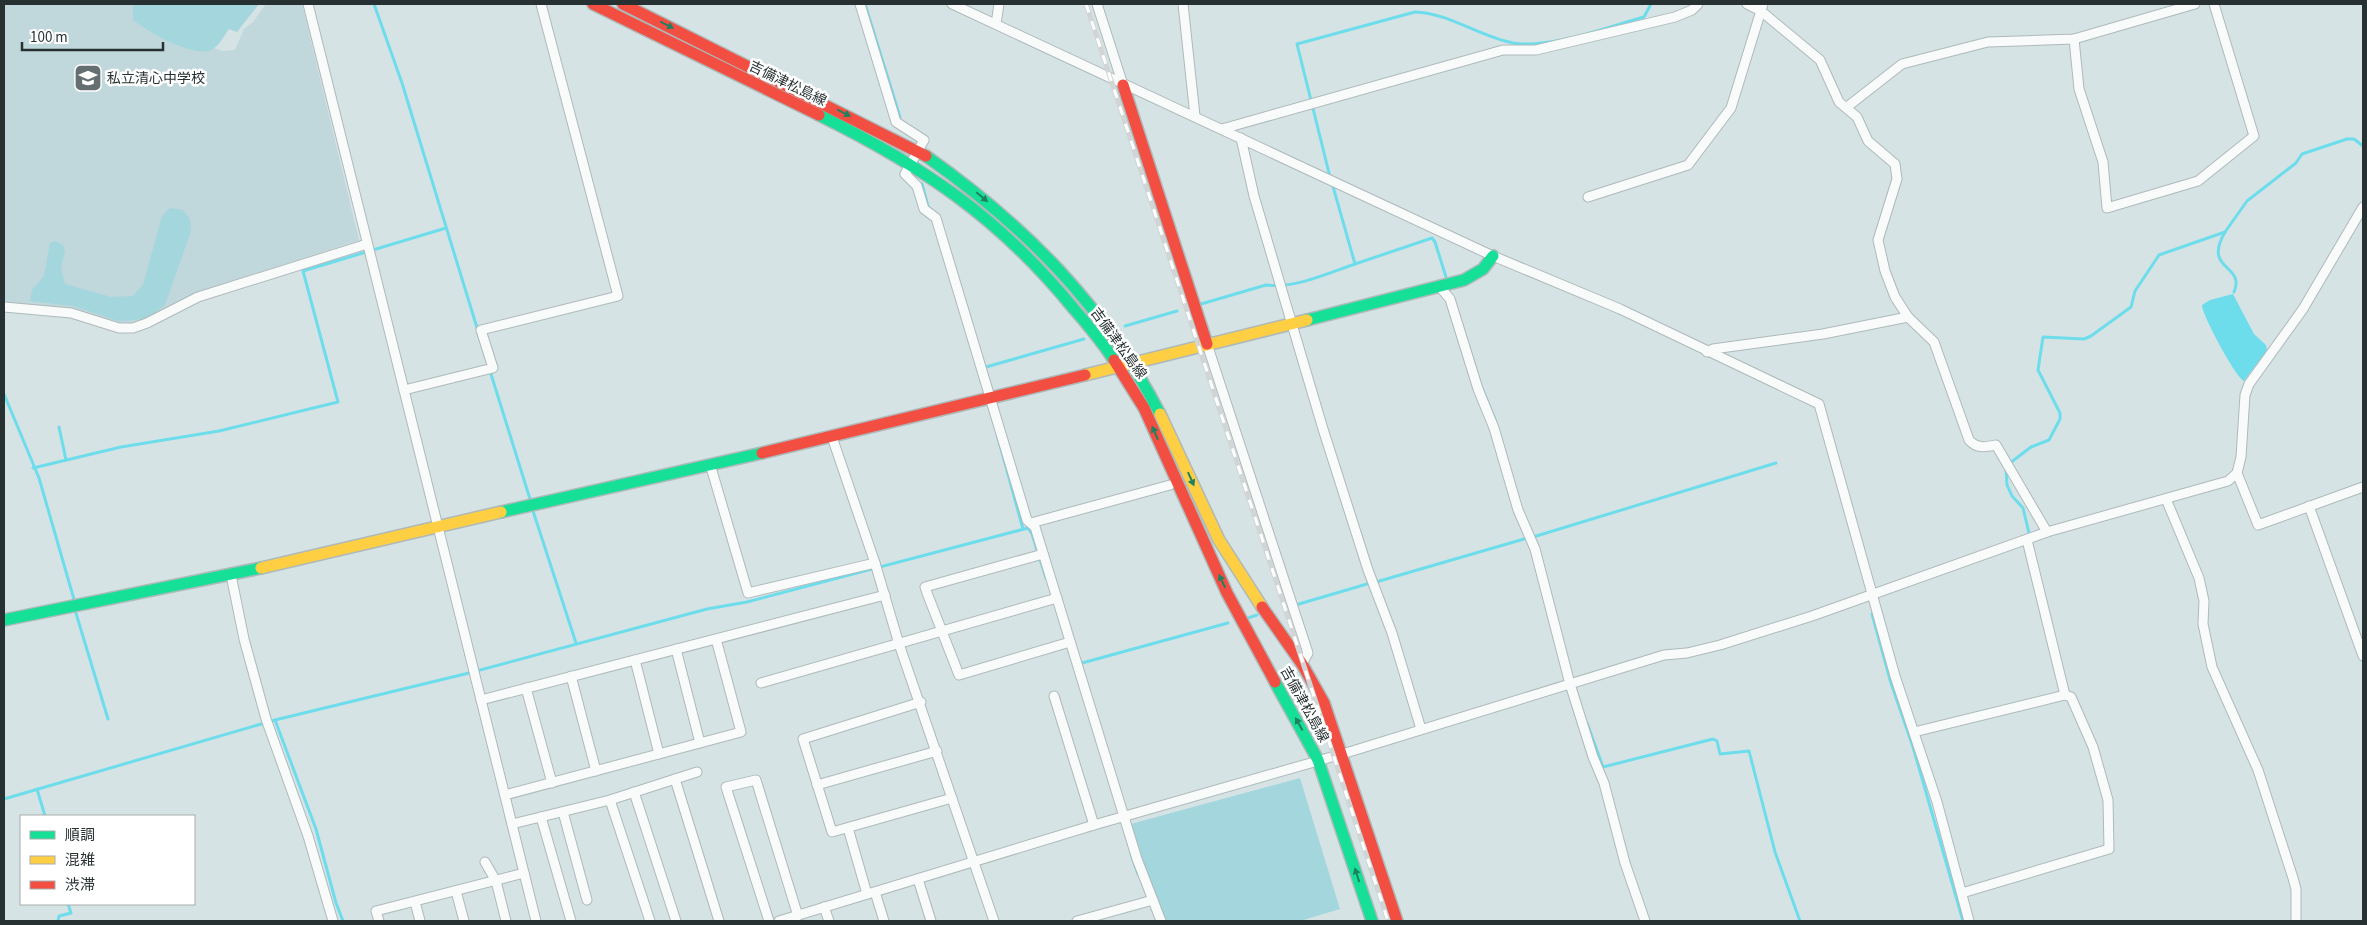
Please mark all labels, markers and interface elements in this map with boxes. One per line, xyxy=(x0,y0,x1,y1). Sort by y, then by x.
scale bar xyxy=(22,20,164,52)
one-way arrow xyxy=(660,22,674,30)
text: 100 m xyxy=(30,27,68,48)
street label: 吉備津松島線 xyxy=(745,56,830,111)
school or university icon: 私立清心中学校 xyxy=(73,63,103,93)
place label: 私立清心中学校 xyxy=(107,69,205,89)
one-way arrow xyxy=(837,109,851,117)
one-way arrow xyxy=(975,192,988,203)
street label: 吉備津松島線 xyxy=(1085,304,1151,383)
one-way arrow xyxy=(1150,426,1158,440)
one-way arrow xyxy=(1187,472,1195,486)
one-way arrow xyxy=(1218,574,1226,588)
street label: 吉備津松島線 xyxy=(1275,663,1333,746)
one-way arrow xyxy=(1295,716,1303,731)
legend xyxy=(20,815,195,905)
text: 順調 xyxy=(65,825,95,846)
text: 混雑 xyxy=(65,850,95,871)
one-way arrow xyxy=(1353,867,1361,882)
text: 渋滞 xyxy=(65,875,95,896)

